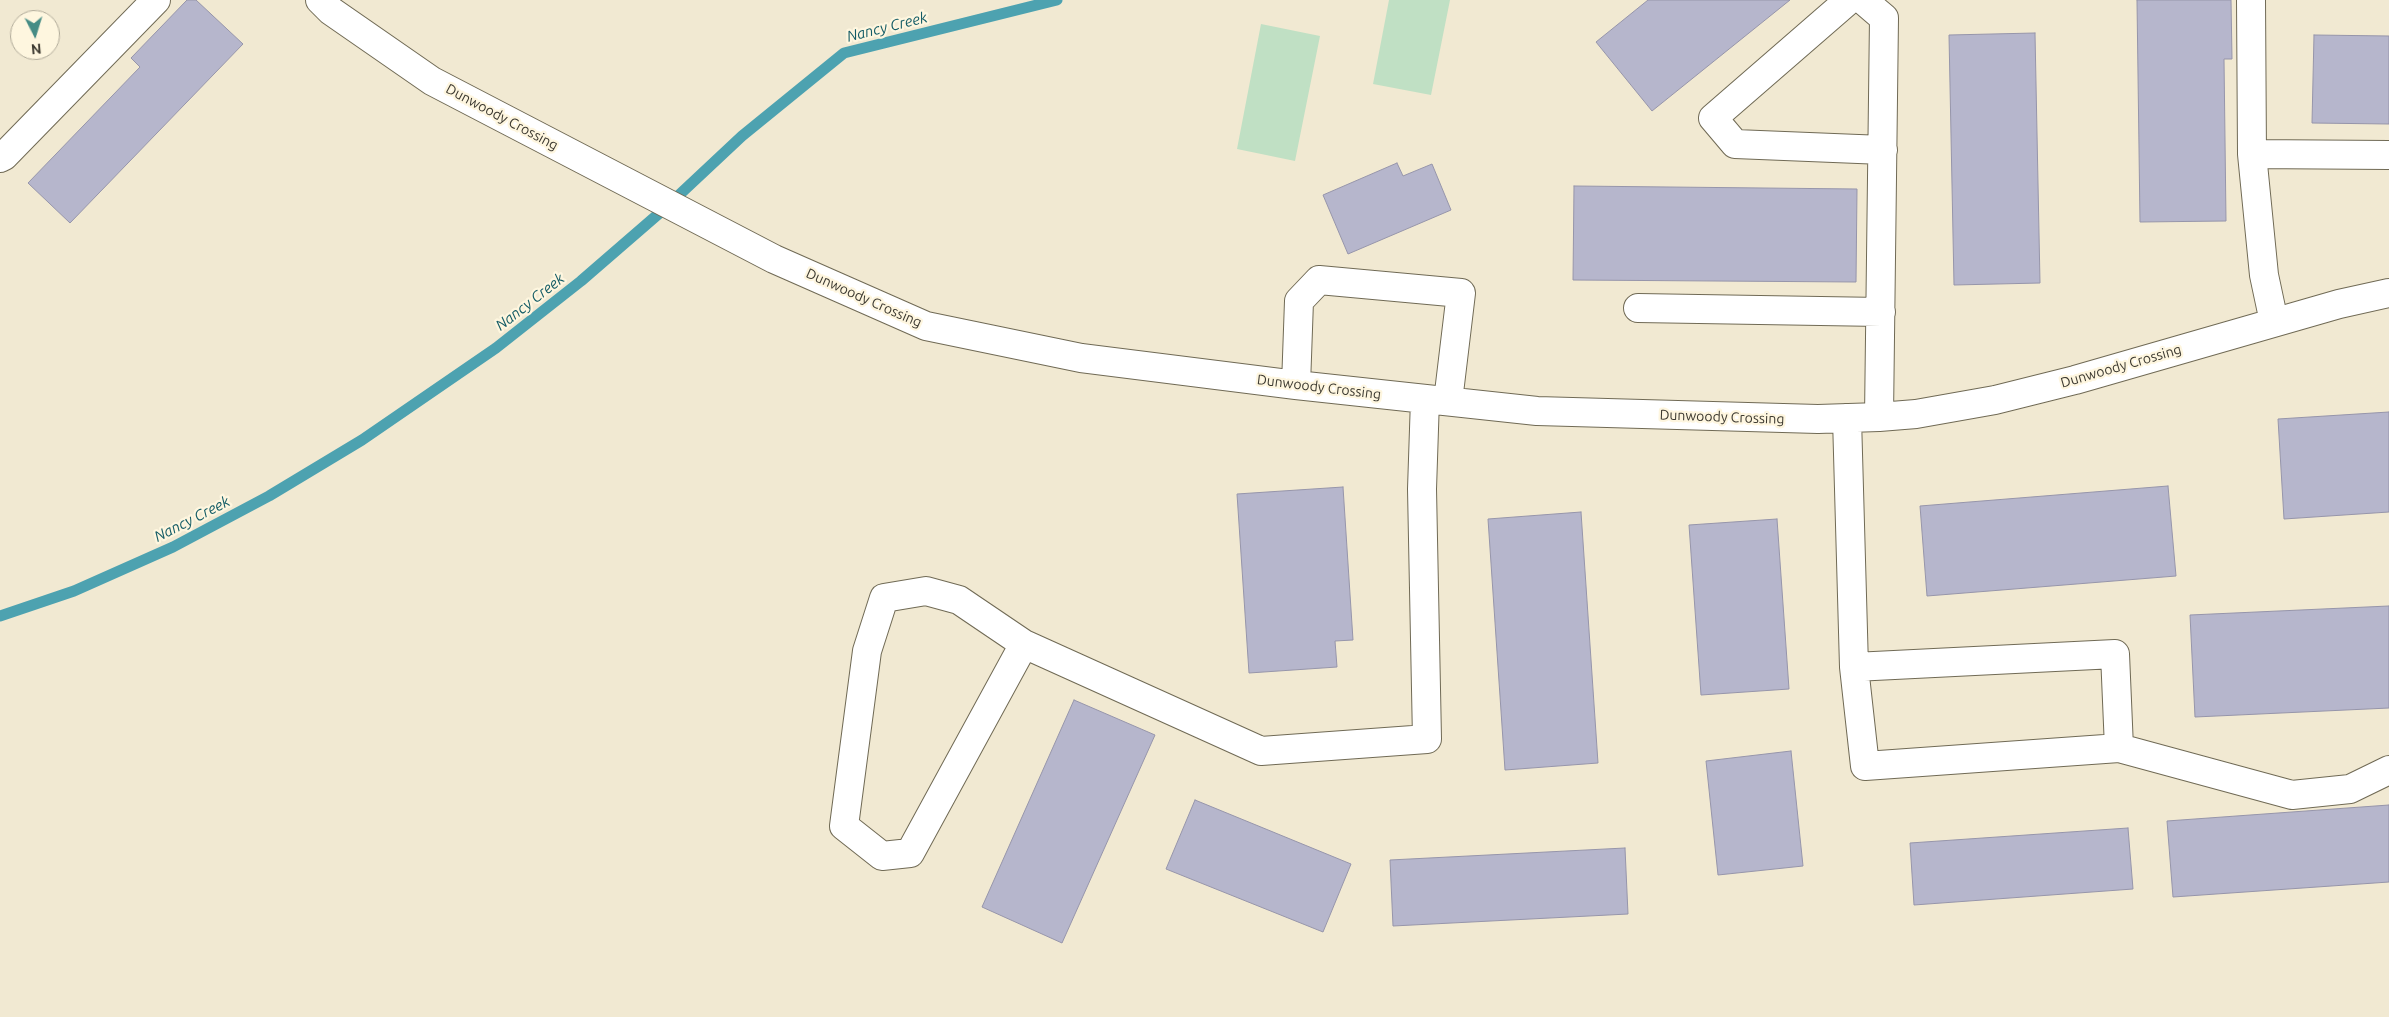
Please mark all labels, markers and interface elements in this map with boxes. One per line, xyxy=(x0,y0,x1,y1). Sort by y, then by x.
water label: Nancy Creek xyxy=(845,8,929,46)
north arrow xyxy=(10,10,60,60)
text: N xyxy=(30,41,42,57)
street label: Dunwoody Crossing xyxy=(443,80,561,154)
street label: Dunwoody Crossing xyxy=(804,265,924,331)
water label: Nancy Creek xyxy=(492,270,568,334)
street label: Dunwoody Crossing xyxy=(2059,341,2183,391)
street label: Dunwoody Crossing xyxy=(1256,371,1382,403)
street label: Dunwoody Crossing xyxy=(1659,406,1785,428)
water label: Nancy Creek xyxy=(151,492,233,546)

